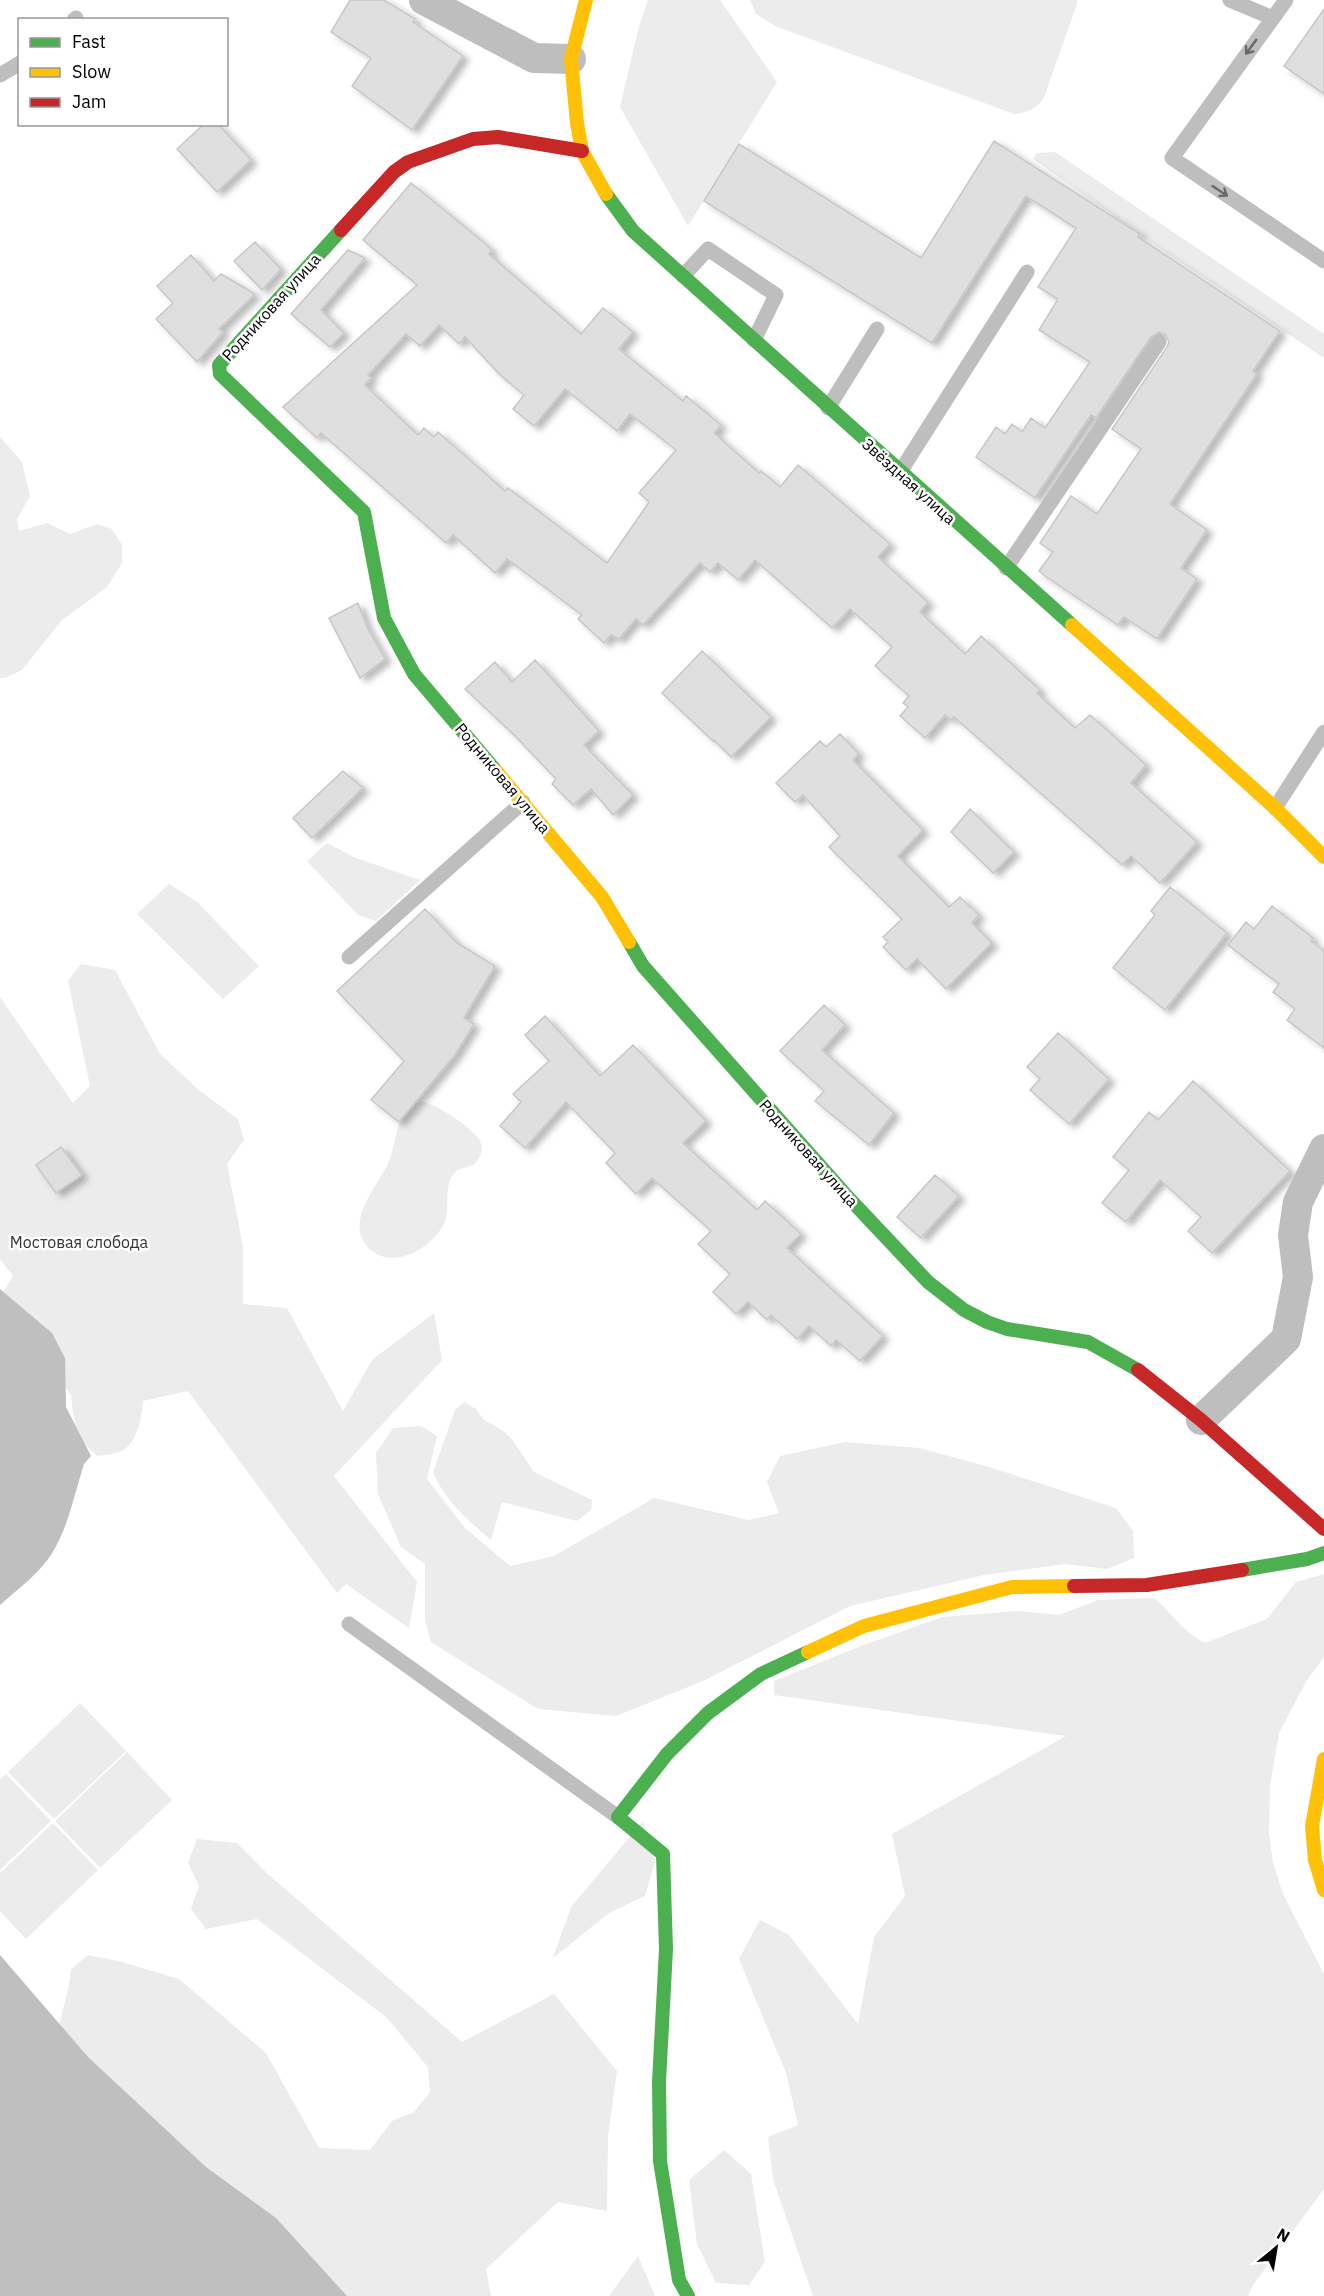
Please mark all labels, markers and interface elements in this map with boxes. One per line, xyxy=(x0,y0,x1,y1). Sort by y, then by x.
legend xyxy=(18,18,228,126)
text: Fast xyxy=(72,30,106,53)
one-way arrow xyxy=(1245,39,1257,55)
text: Slow xyxy=(72,60,111,83)
text: Jam xyxy=(72,90,107,113)
one-way arrow xyxy=(1212,185,1228,197)
street label: Родниковая улица xyxy=(217,249,325,365)
street label: Звёздная улица xyxy=(858,434,960,529)
street label: Родниковая улица xyxy=(451,719,555,838)
street label: Родниковая улица xyxy=(755,1095,863,1211)
park label: Мостовая слобода xyxy=(10,1232,149,1252)
north arrow xyxy=(1246,2218,1306,2278)
text: N xyxy=(1273,2223,1294,2247)

